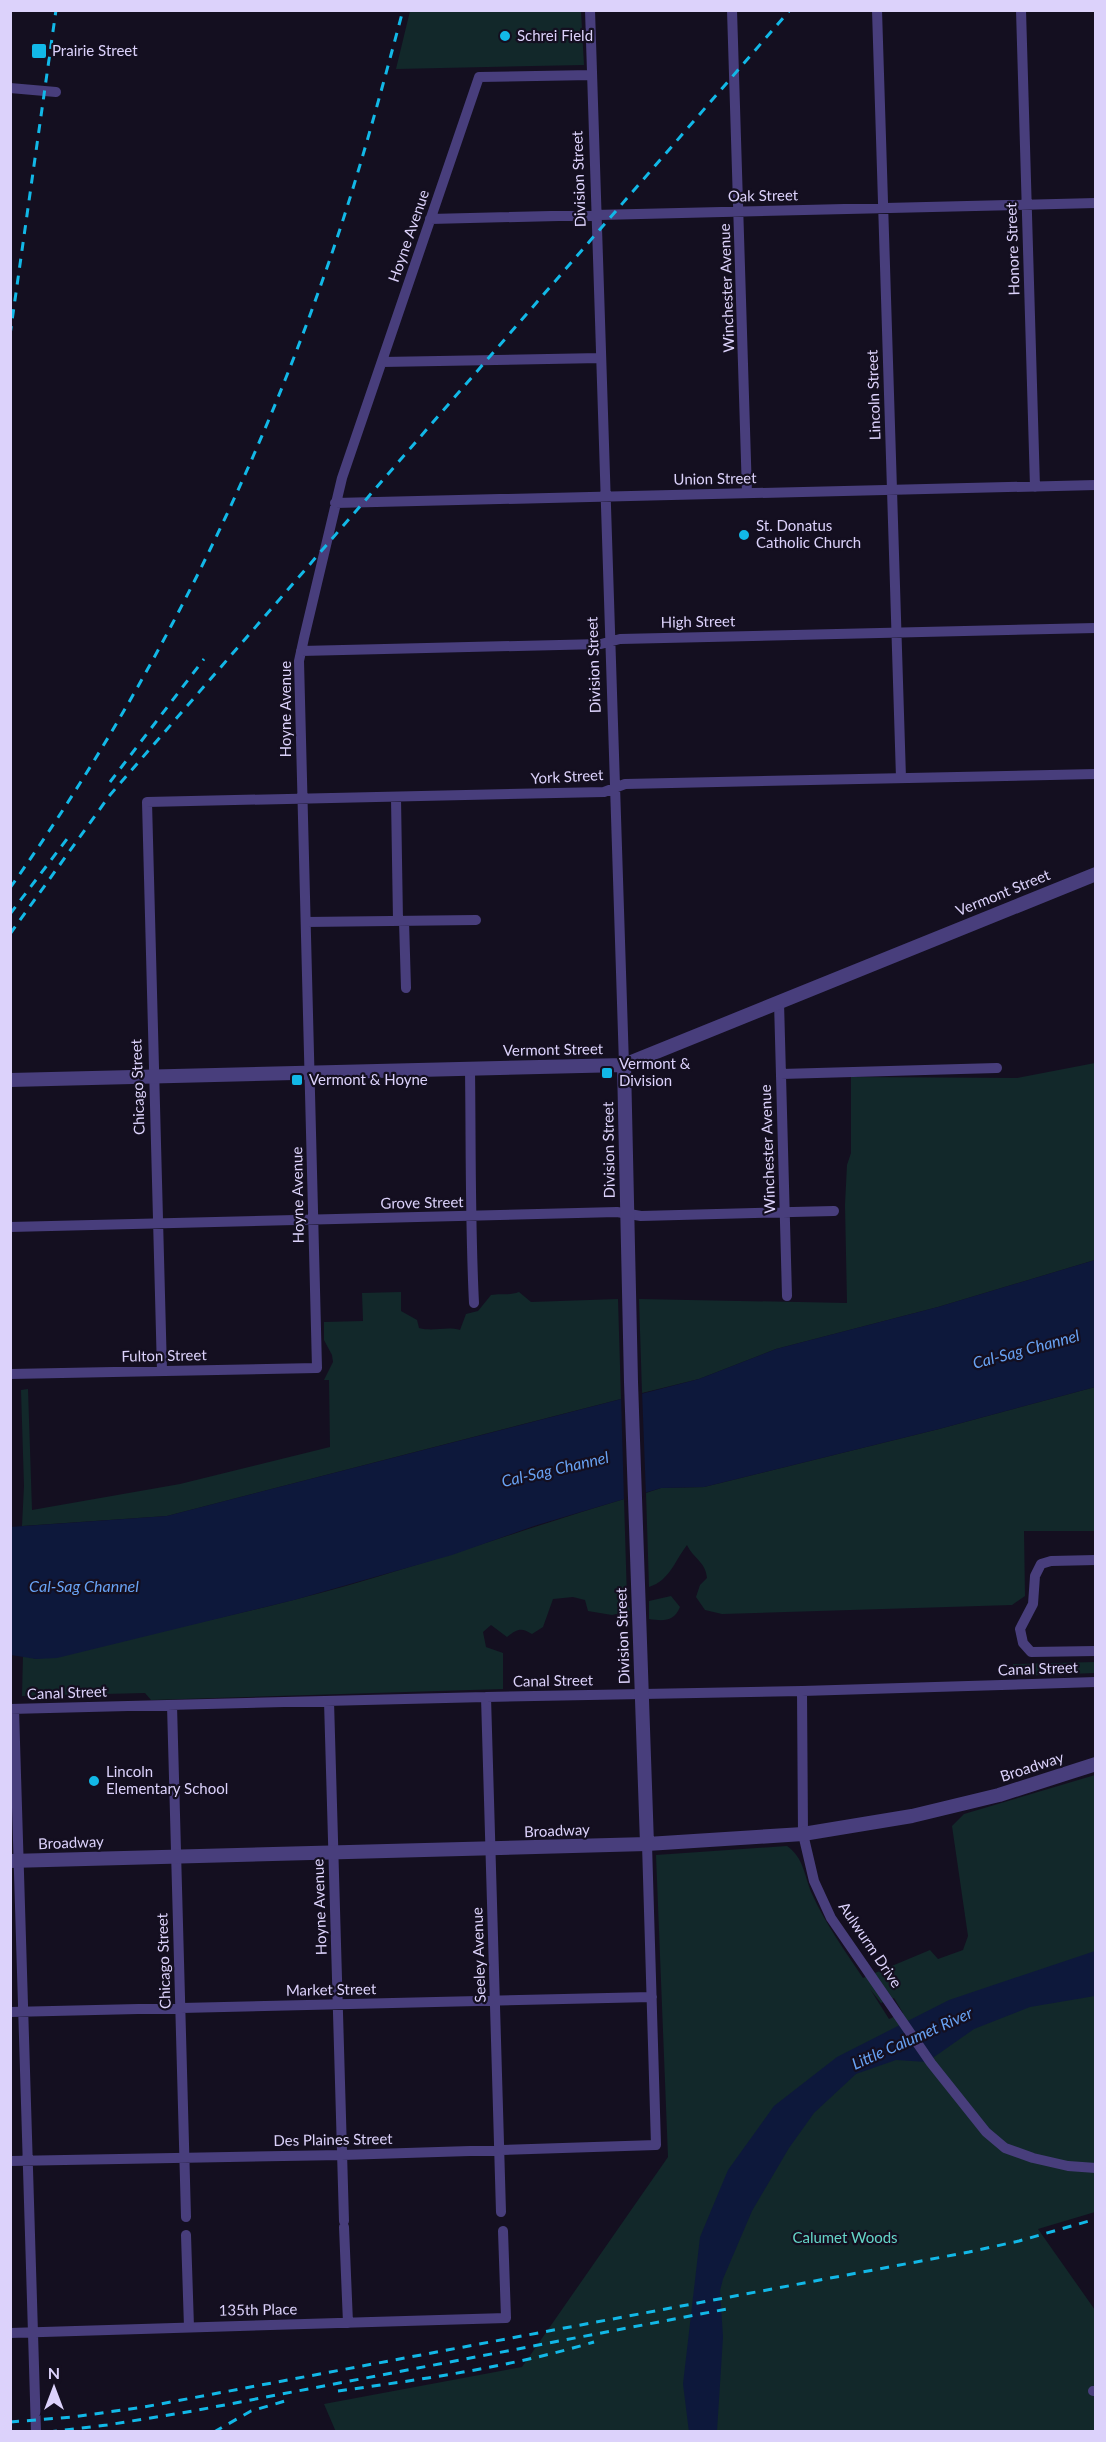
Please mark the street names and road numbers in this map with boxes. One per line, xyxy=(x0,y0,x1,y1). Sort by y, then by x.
street label: Division Street xyxy=(567,130,589,228)
street label: Oak Street xyxy=(728,185,799,205)
street label: Hoyne Avenue xyxy=(384,187,432,284)
street label: Honore Street xyxy=(1001,202,1023,296)
street label: Winchester Avenue xyxy=(715,223,737,353)
street label: Lincoln Street xyxy=(862,349,884,441)
street label: Union Street xyxy=(673,468,757,488)
street label: High Street xyxy=(661,611,736,631)
street label: Division Street xyxy=(582,616,604,714)
street label: Hoyne Avenue xyxy=(276,661,294,757)
street label: York Street xyxy=(530,765,604,787)
street label: Vermont Street xyxy=(953,865,1053,919)
street label: Chicago Street xyxy=(126,1038,148,1135)
street label: Vermont Street xyxy=(503,1039,604,1059)
street label: Winchester Avenue xyxy=(756,1084,778,1214)
street label: Division Street xyxy=(598,1101,618,1198)
street label: Hoyne Avenue xyxy=(287,1147,307,1243)
street label: Grove Street xyxy=(380,1192,464,1212)
street label: Fulton Street xyxy=(121,1345,207,1365)
street label: Division Street xyxy=(611,1587,633,1685)
street label: Canal Street xyxy=(998,1658,1079,1678)
street label: Canal Street xyxy=(513,1670,594,1690)
street label: Canal Street xyxy=(27,1682,108,1702)
street label: Broadway xyxy=(998,1747,1066,1785)
street label: Broadway xyxy=(524,1820,590,1840)
street label: Broadway xyxy=(38,1832,104,1852)
street label: Hoyne Avenue xyxy=(308,1858,330,1956)
street label: Aulwurm Drive xyxy=(836,1898,906,1991)
street label: Seeley Avenue xyxy=(467,1907,489,2003)
street label: Chicago Street xyxy=(152,1912,174,2009)
street label: Market Street xyxy=(286,1979,377,1999)
street label: Des Plaines Street xyxy=(273,2129,393,2149)
street label: 135th Place xyxy=(219,2299,298,2319)

